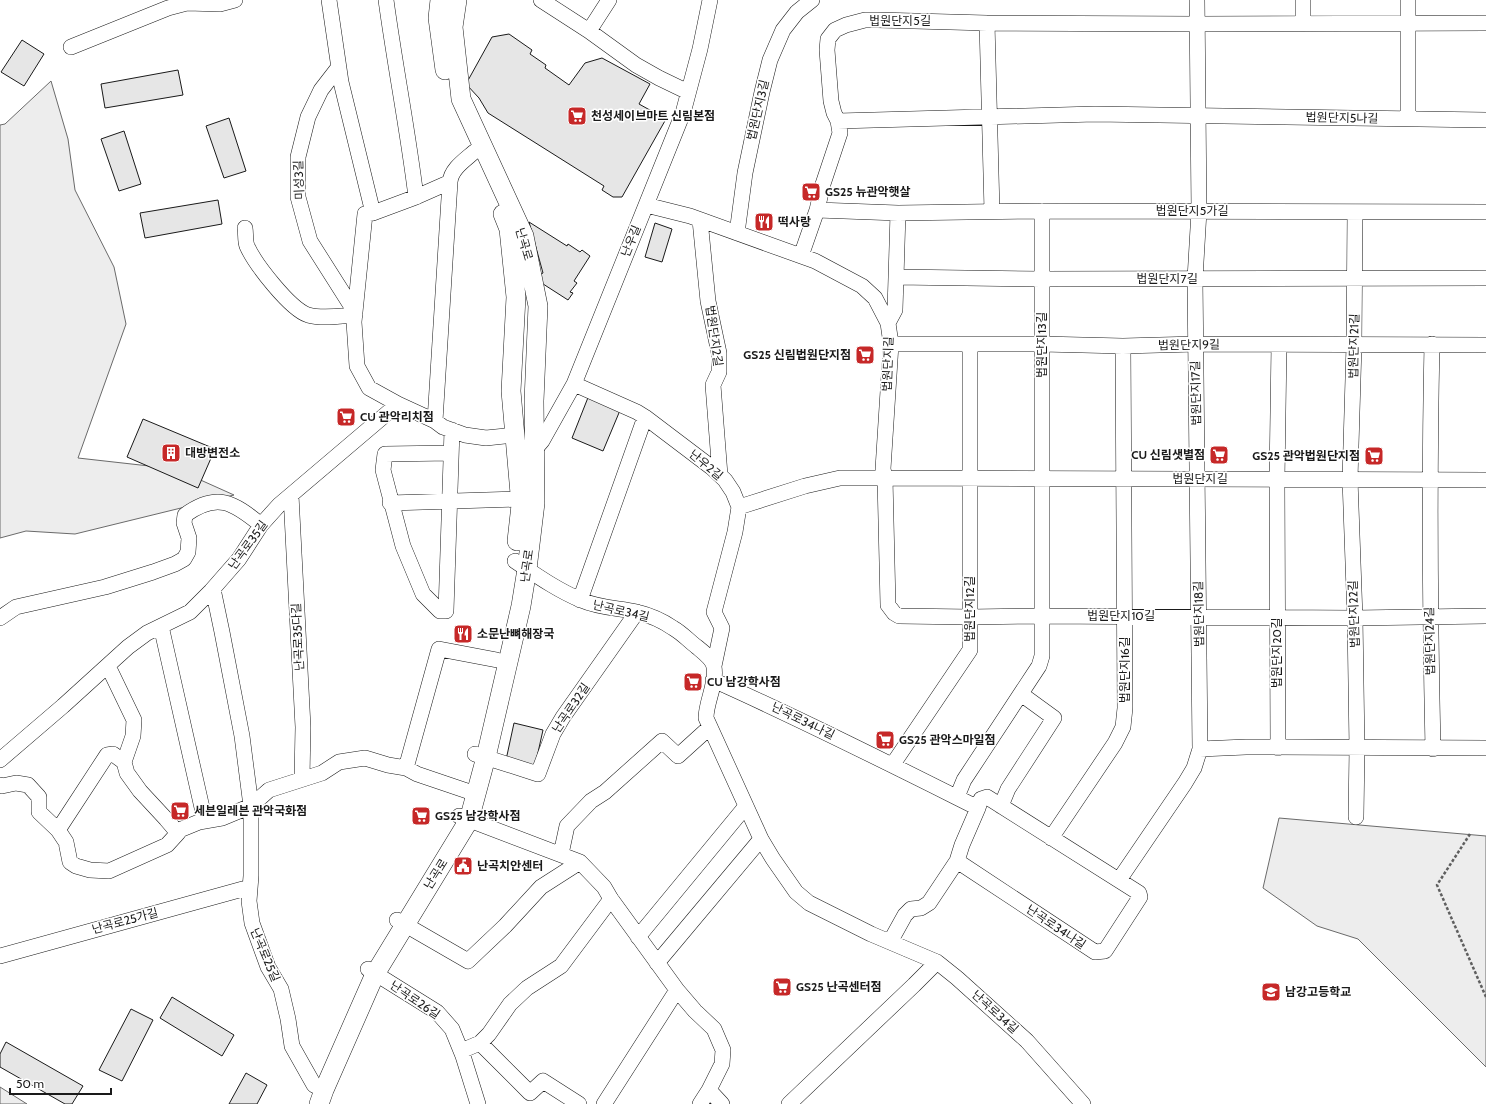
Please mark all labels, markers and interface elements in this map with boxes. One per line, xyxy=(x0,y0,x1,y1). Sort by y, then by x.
street label: 법원단지5길 xyxy=(869,13,931,28)
street label: 법원단지3길 xyxy=(743,78,772,142)
supermarket icon: 천성세이브마트 신림본점 xyxy=(566,105,588,127)
place label: 천성세이브마트 신림본점 xyxy=(591,108,715,123)
street label: 법원단지5나길 xyxy=(1306,109,1379,126)
street label: 미성3길 xyxy=(290,160,307,200)
supermarket icon: GS25 뉴관악햇살 xyxy=(800,181,822,203)
place label: GS25 뉴관악햇살 xyxy=(825,184,911,199)
street label: 법원단지5가길 xyxy=(1156,203,1228,218)
restaurant icon: 떡사랑 xyxy=(753,211,775,233)
place label: 떡사랑 xyxy=(778,214,811,229)
street label: 난우길 xyxy=(617,223,644,259)
street label: 난곡로 xyxy=(513,226,536,262)
street label: 법원단지7길 xyxy=(1136,271,1198,286)
street label: 법원단지2길 xyxy=(703,304,726,367)
street label: 법원단지13길 xyxy=(1034,312,1049,378)
street label: 법원단지21길 xyxy=(1345,313,1362,379)
street label: 법원단지길 xyxy=(879,336,896,392)
street label: 법원단지9길 xyxy=(1158,336,1220,353)
supermarket icon: GS25 신림법원단지점 xyxy=(854,344,876,366)
place label: GS25 신림법원단지점 xyxy=(743,347,851,362)
street label: 법원단지17길 xyxy=(1187,360,1204,426)
supermarket icon: CU 관악리치점 xyxy=(335,406,357,428)
place label: CU 관악리치점 xyxy=(360,409,434,424)
building icon: 대방변전소 xyxy=(160,442,182,464)
supermarket icon: CU 신림샛별점 xyxy=(1208,444,1230,466)
place label: 대방변전소 xyxy=(185,445,240,460)
supermarket icon: GS25 관악법원단지점 xyxy=(1363,445,1385,467)
street label: 난우2길 xyxy=(686,446,726,483)
place label: CU 신림샛별점 xyxy=(1131,447,1205,462)
place label: GS25 관악법원단지점 xyxy=(1252,448,1360,463)
street label: 법원단지길 xyxy=(1172,471,1228,486)
street label: 난곡로35길 xyxy=(225,517,270,572)
street label: 난곡로 xyxy=(517,548,536,583)
street label: 법원단지12길 xyxy=(962,576,977,642)
street label: 법원단지22길 xyxy=(1345,580,1362,648)
street label: 법원단지18길 xyxy=(1190,581,1207,647)
street label: 난곡로34길 xyxy=(591,597,651,624)
street label: 난곡로35다길 xyxy=(288,603,307,671)
street label: 법원단지24길 xyxy=(1421,607,1438,675)
street label: 법원단지10길 xyxy=(1087,608,1155,623)
street label: 법원단지20길 xyxy=(1269,618,1284,688)
restaurant icon: 소문난뼈해장국 xyxy=(452,623,474,645)
place label: 소문난뼈해장국 xyxy=(477,626,554,641)
street label: 법원단지16길 xyxy=(1117,637,1132,703)
supermarket icon: CU 남강학사점 xyxy=(682,671,704,693)
place label: CU 남강학사점 xyxy=(707,674,781,689)
street label: 난곡로32길 xyxy=(548,680,593,736)
street label: 난곡로34나길 xyxy=(769,699,837,742)
supermarket icon: GS25 관악스마일점 xyxy=(874,729,896,751)
place label: GS25 관악스마일점 xyxy=(899,732,996,747)
supermarket icon: 세븐일레븐 관악국화점 xyxy=(169,800,191,822)
place label: 세븐일레븐 관악국화점 xyxy=(194,803,307,818)
supermarket icon: GS25 남강학사점 xyxy=(410,805,432,827)
place label: GS25 남강학사점 xyxy=(435,808,521,823)
public building icon: 난곡치안센터 xyxy=(452,855,474,877)
street label: 난곡로 xyxy=(420,856,451,892)
place label: 난곡치안센터 xyxy=(477,858,543,873)
street label: 난곡로34나길 xyxy=(1024,901,1089,952)
street label: 난곡로25가길 xyxy=(90,904,160,937)
street label: 난곡로25길 xyxy=(247,926,283,984)
supermarket icon: GS25 난곡센터점 xyxy=(771,976,793,998)
street label: 난곡로26길 xyxy=(387,977,443,1022)
place label: GS25 난곡센터점 xyxy=(796,979,882,994)
school or university icon: 남강고등학교 xyxy=(1260,981,1282,1003)
place label: 남강고등학교 xyxy=(1285,984,1351,999)
street label: 난곡로34길 xyxy=(969,987,1022,1036)
scale bar xyxy=(10,1070,111,1096)
text: 50 m xyxy=(16,1076,44,1091)

